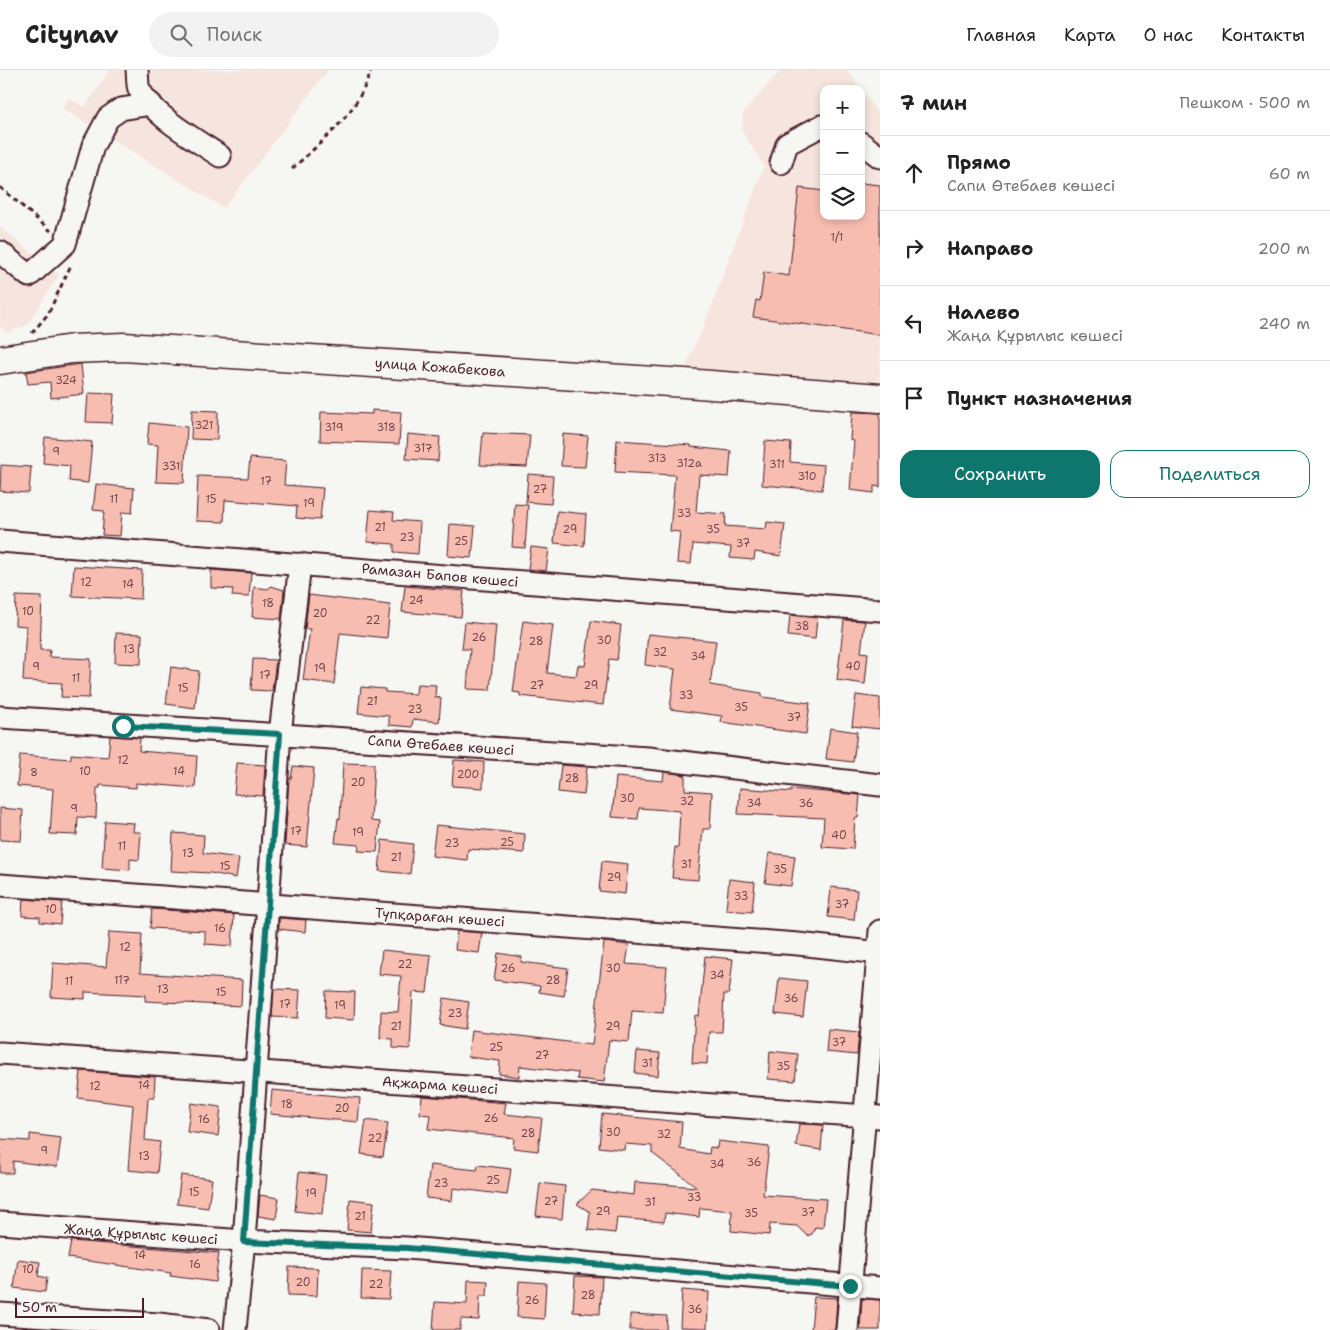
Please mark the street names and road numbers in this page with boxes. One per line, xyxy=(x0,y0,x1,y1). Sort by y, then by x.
street label: улица Кожабекова xyxy=(374,353,506,381)
street label: Рамазан Бапов көшесі xyxy=(361,559,519,591)
street label: Сапи Өтебаев көшесі xyxy=(367,731,515,759)
street label: Түпқараған көшесі xyxy=(375,903,505,931)
street label: Ақжарма көшесі xyxy=(381,1072,499,1098)
street label: Жаңа Құрылыс көшесі xyxy=(63,1220,219,1248)

